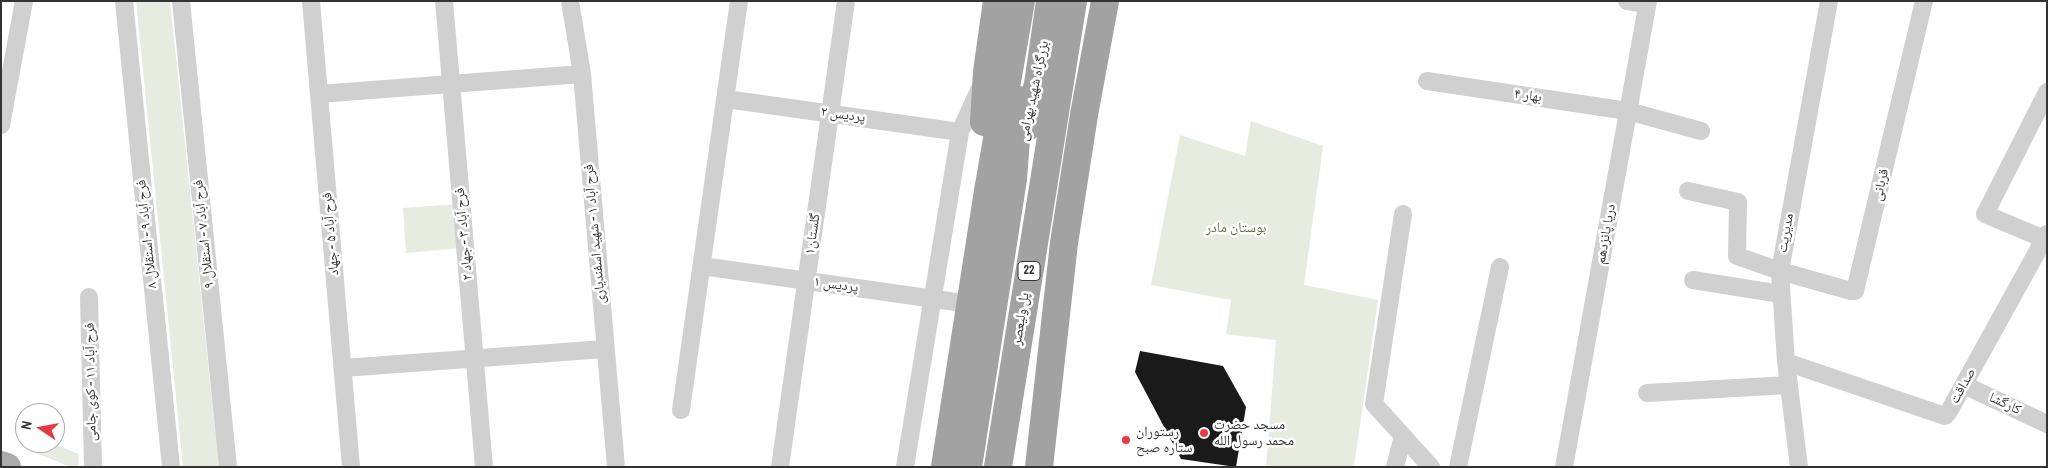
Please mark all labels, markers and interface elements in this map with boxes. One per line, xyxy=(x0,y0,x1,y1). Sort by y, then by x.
street label: بزرگراه شهید بهرامی xyxy=(1015,39,1053,143)
street label: بهار ۴ xyxy=(1513,86,1543,106)
street label: پردیس ۲ xyxy=(820,104,866,126)
street label: فرح آباد ۱ - شهید اسفندیاری xyxy=(581,163,609,305)
street label: قربانی xyxy=(1869,167,1893,203)
street label: فرح آباد ۹ - استقلال ۸ xyxy=(133,179,161,289)
street label: فرح آباد ۷ - استقلال ۹ xyxy=(190,179,218,289)
street label: فرح آباد ۳ - جهاد ۲ xyxy=(452,187,476,281)
street label: فرح آباد ۵ - جهاد xyxy=(319,192,343,276)
street label: دریا پانزدهم xyxy=(1592,203,1620,265)
street label: گلستان۱ xyxy=(802,212,824,256)
street label: مدیریت xyxy=(1774,212,1798,254)
park label: بوستان مادر xyxy=(1206,220,1266,236)
road number: 22 xyxy=(1018,262,1040,280)
street label: پردیس ۱ xyxy=(813,274,859,296)
street label: پل ولیعصر xyxy=(1009,291,1033,347)
street label: فرح آباد ۱۱ - کوی جامی xyxy=(82,322,100,442)
street label: صداقت xyxy=(1946,365,1980,407)
street label: کارگشا xyxy=(1986,389,2024,419)
north arrow xyxy=(15,403,65,453)
place label: مسجد حضرت محمد رسول الله xyxy=(1214,417,1294,450)
text: N xyxy=(17,419,36,431)
place label: رستوران ستاره صبح xyxy=(1136,424,1193,457)
marker: مسجد حضرت محمد رسول الله xyxy=(1198,427,1210,439)
marker: رستوران ستاره صبح xyxy=(1120,434,1132,446)

